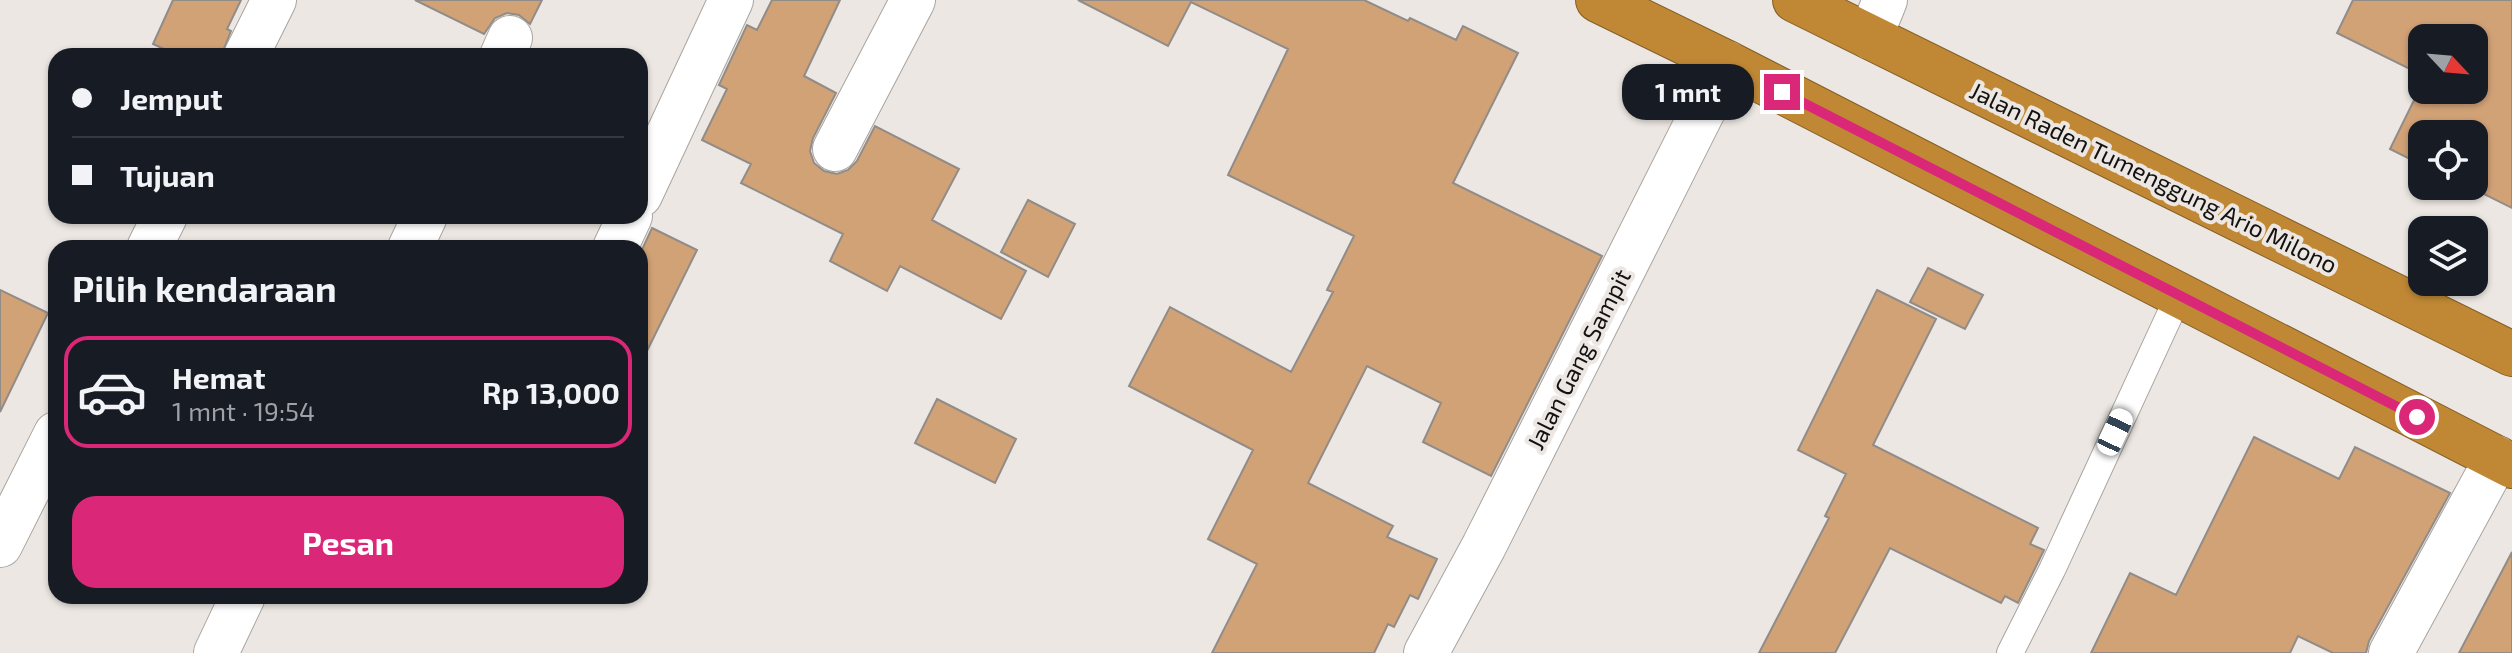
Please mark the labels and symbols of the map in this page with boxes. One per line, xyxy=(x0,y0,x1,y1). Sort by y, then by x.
north arrow xyxy=(2408,24,2488,104)
callout: 1 mnt xyxy=(1622,64,1754,120)
route end xyxy=(1764,74,1800,110)
street label: Jalan Raden Tumenggung Ario Milono xyxy=(1966,75,2342,279)
street label: Jalan Gang Sampit xyxy=(1520,264,1636,454)
route start xyxy=(2399,399,2435,435)
car xyxy=(2094,405,2136,459)

